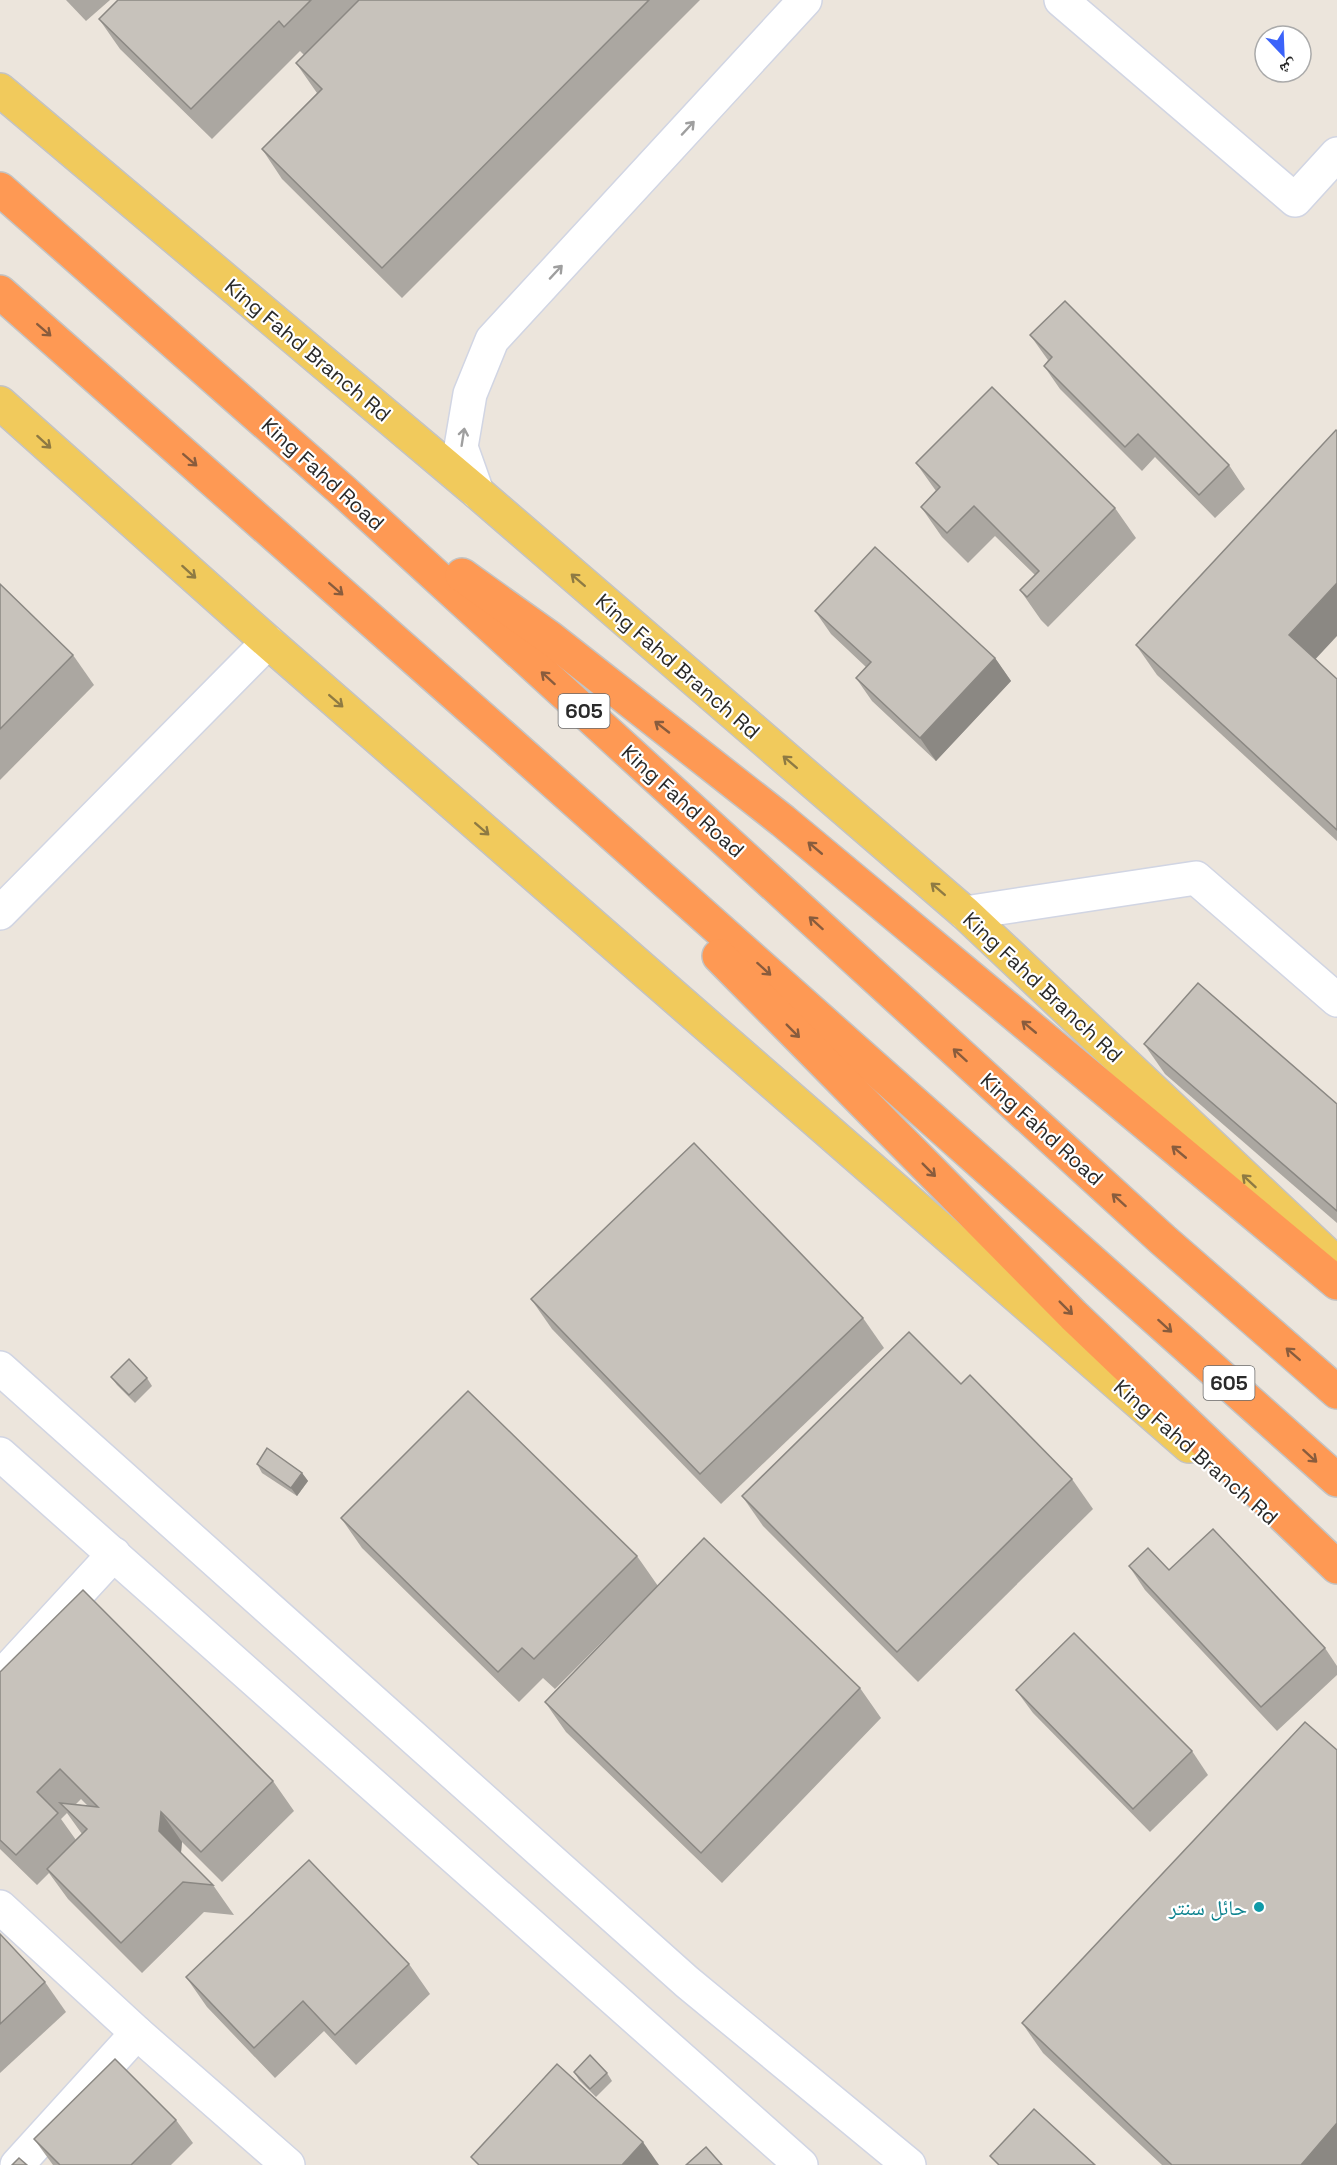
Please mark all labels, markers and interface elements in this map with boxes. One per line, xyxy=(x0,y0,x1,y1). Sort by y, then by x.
north arrow xyxy=(1253,24,1313,84)
text: ش xyxy=(1277,54,1301,80)
one-way arrow xyxy=(680,121,694,136)
one-way arrow xyxy=(548,264,563,279)
street label: King Fahd Branch Rd xyxy=(219,273,397,427)
one-way arrow xyxy=(36,324,52,337)
street label: King Fahd Road xyxy=(256,412,390,536)
one-way arrow xyxy=(457,427,468,447)
one-way arrow xyxy=(36,435,51,449)
one-way arrow xyxy=(182,453,197,467)
one-way arrow xyxy=(182,565,197,579)
one-way arrow xyxy=(571,573,586,587)
one-way arrow xyxy=(328,582,343,596)
street label: King Fahd Branch Rd xyxy=(590,587,766,745)
one-way arrow xyxy=(541,671,556,685)
one-way arrow xyxy=(327,693,343,707)
road number: 605 xyxy=(558,694,610,728)
one-way arrow xyxy=(655,720,671,733)
street label: King Fahd Road xyxy=(616,739,750,863)
one-way arrow xyxy=(783,755,798,769)
one-way arrow xyxy=(475,822,490,836)
one-way arrow xyxy=(808,841,823,855)
one-way arrow xyxy=(930,883,946,896)
street label: King Fahd Branch Rd xyxy=(957,906,1129,1068)
one-way arrow xyxy=(809,916,824,930)
one-way arrow xyxy=(757,962,772,976)
one-way arrow xyxy=(1021,1020,1037,1033)
one-way arrow xyxy=(785,1023,800,1038)
one-way arrow xyxy=(953,1048,968,1062)
street label: King Fahd Road xyxy=(975,1067,1109,1191)
one-way arrow xyxy=(1171,1145,1187,1158)
one-way arrow xyxy=(922,1162,937,1177)
one-way arrow xyxy=(1241,1173,1256,1188)
one-way arrow xyxy=(1112,1193,1127,1207)
one-way arrow xyxy=(1059,1301,1074,1316)
one-way arrow xyxy=(1157,1319,1172,1333)
one-way arrow xyxy=(1285,1347,1301,1360)
road number: 605 xyxy=(1204,1366,1254,1400)
street label: King Fahd Branch Rd xyxy=(1108,1373,1284,1531)
one-way arrow xyxy=(1302,1449,1317,1463)
place label: حائل سنتر xyxy=(1168,1894,1247,1921)
marker: حائل سنتر xyxy=(1252,1900,1266,1914)

